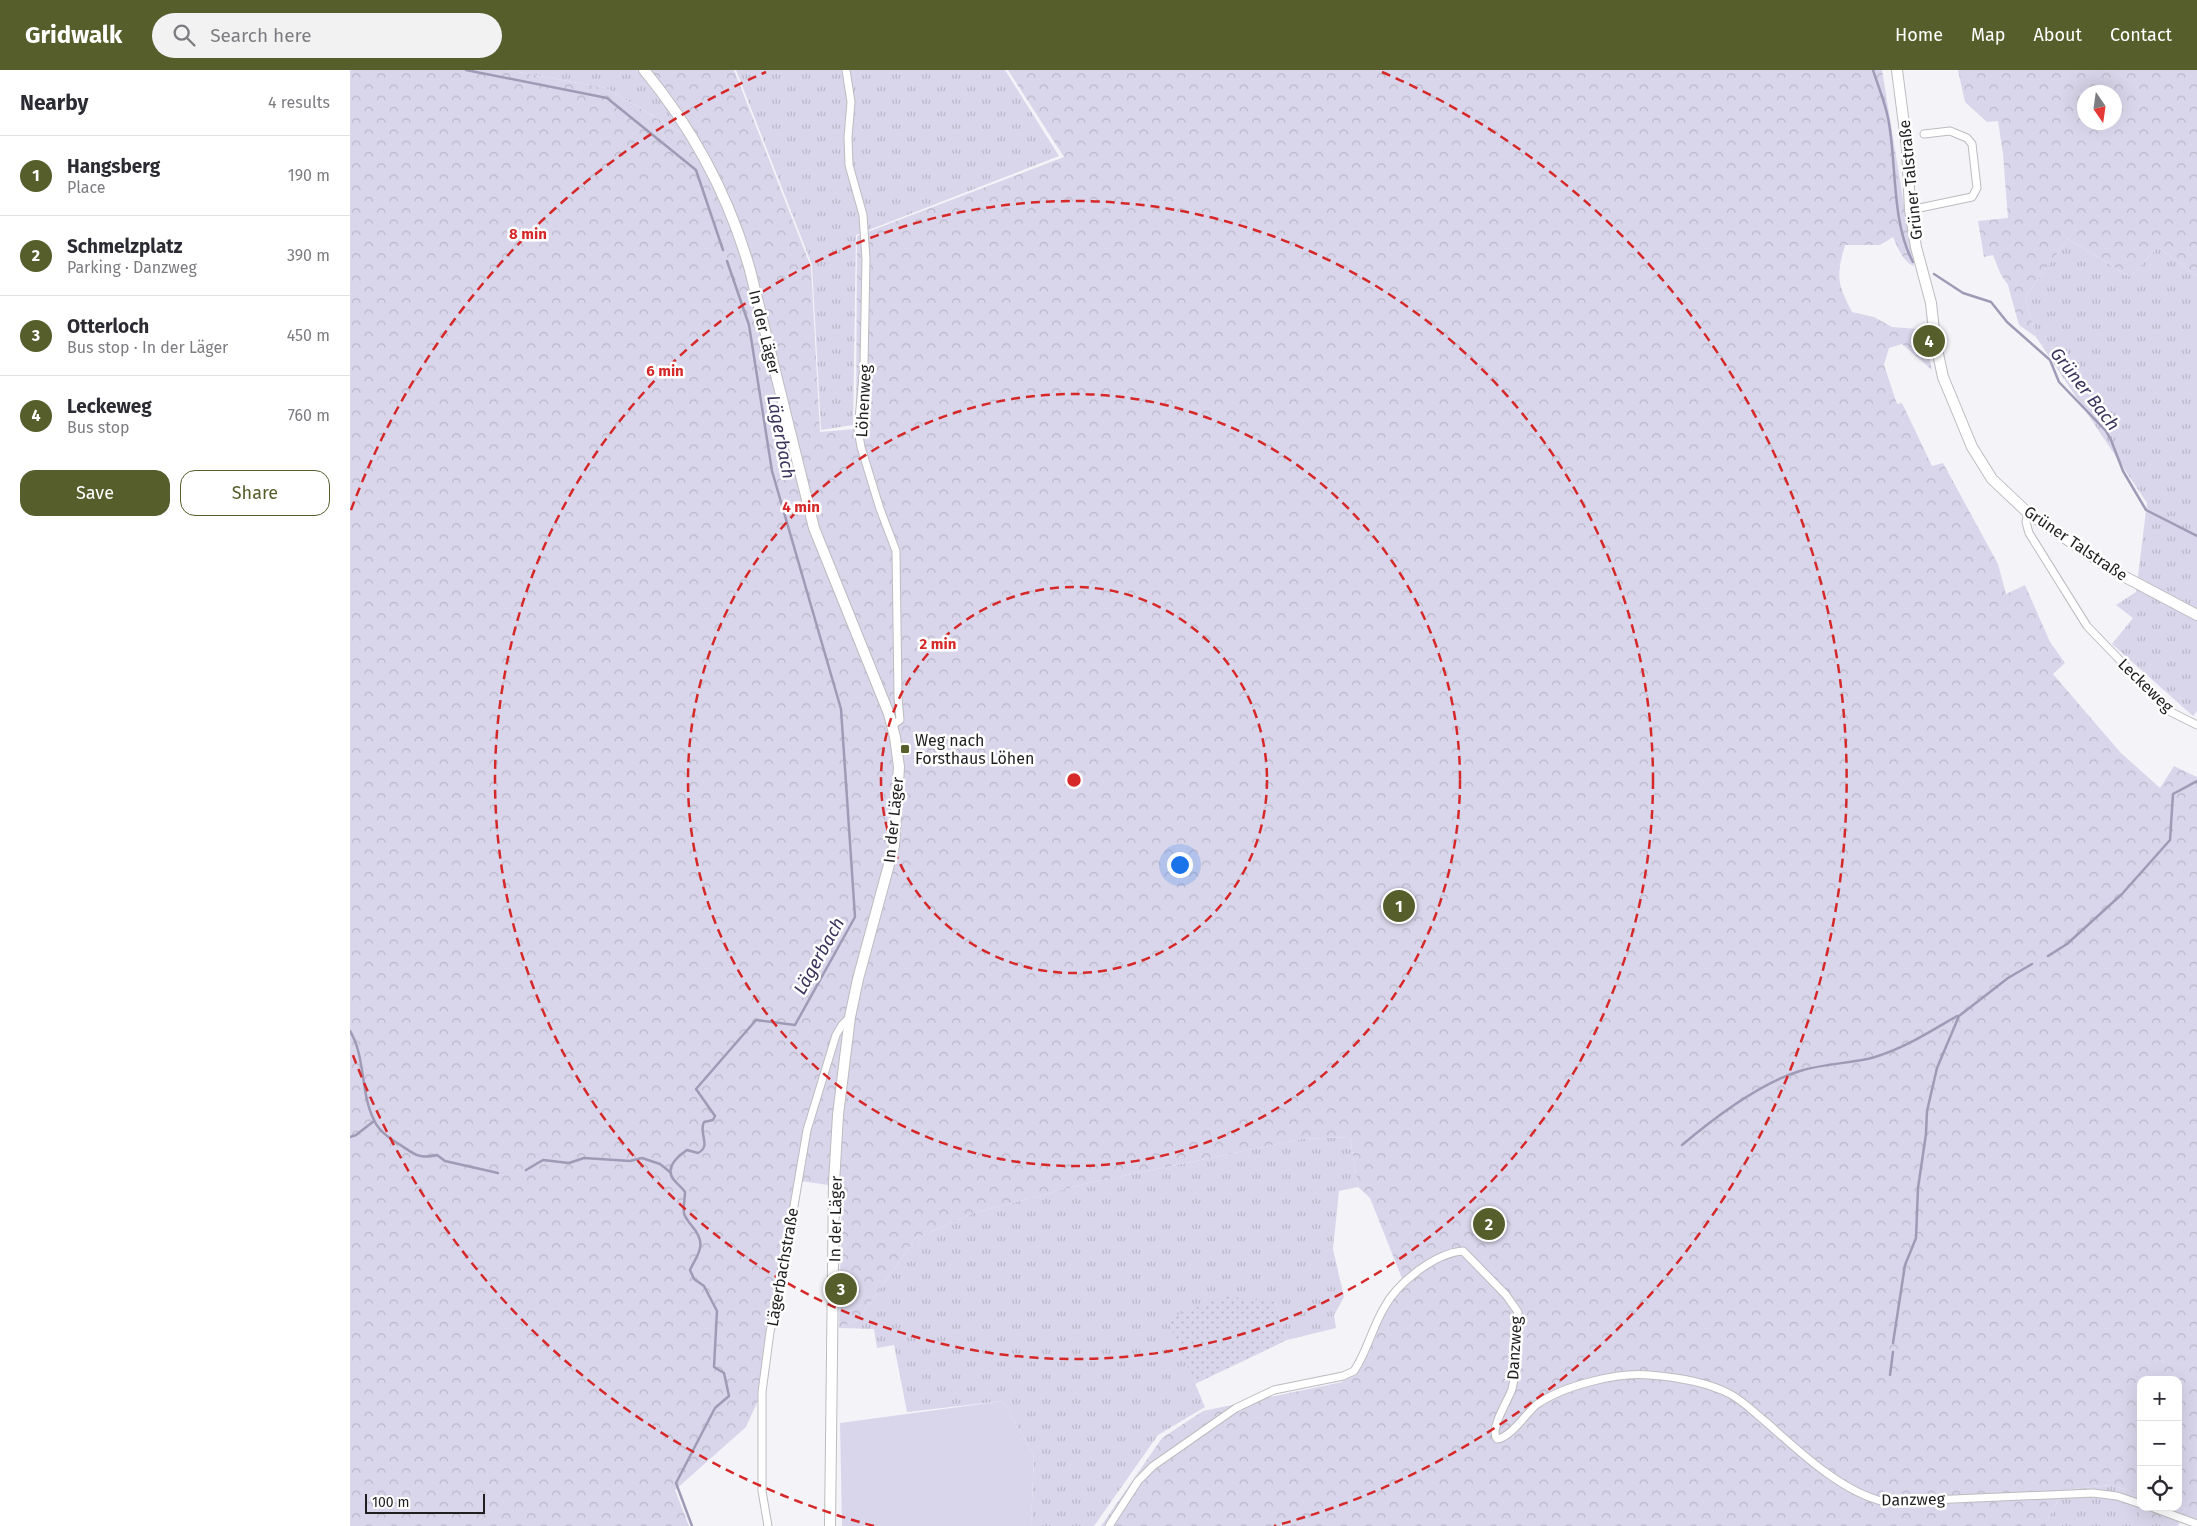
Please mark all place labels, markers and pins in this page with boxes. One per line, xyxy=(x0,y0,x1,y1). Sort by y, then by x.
pin: 4 xyxy=(1913,322,1945,360)
place label: Weg nach Forsthaus Löhen xyxy=(915,731,1034,768)
marker: Weg nach Forsthaus Löhen xyxy=(899,743,911,755)
centre of rings xyxy=(1065,771,1083,789)
pin: 1 xyxy=(1383,887,1415,925)
pin: 2 xyxy=(1473,1205,1505,1243)
pin: 3 xyxy=(825,1270,857,1308)

